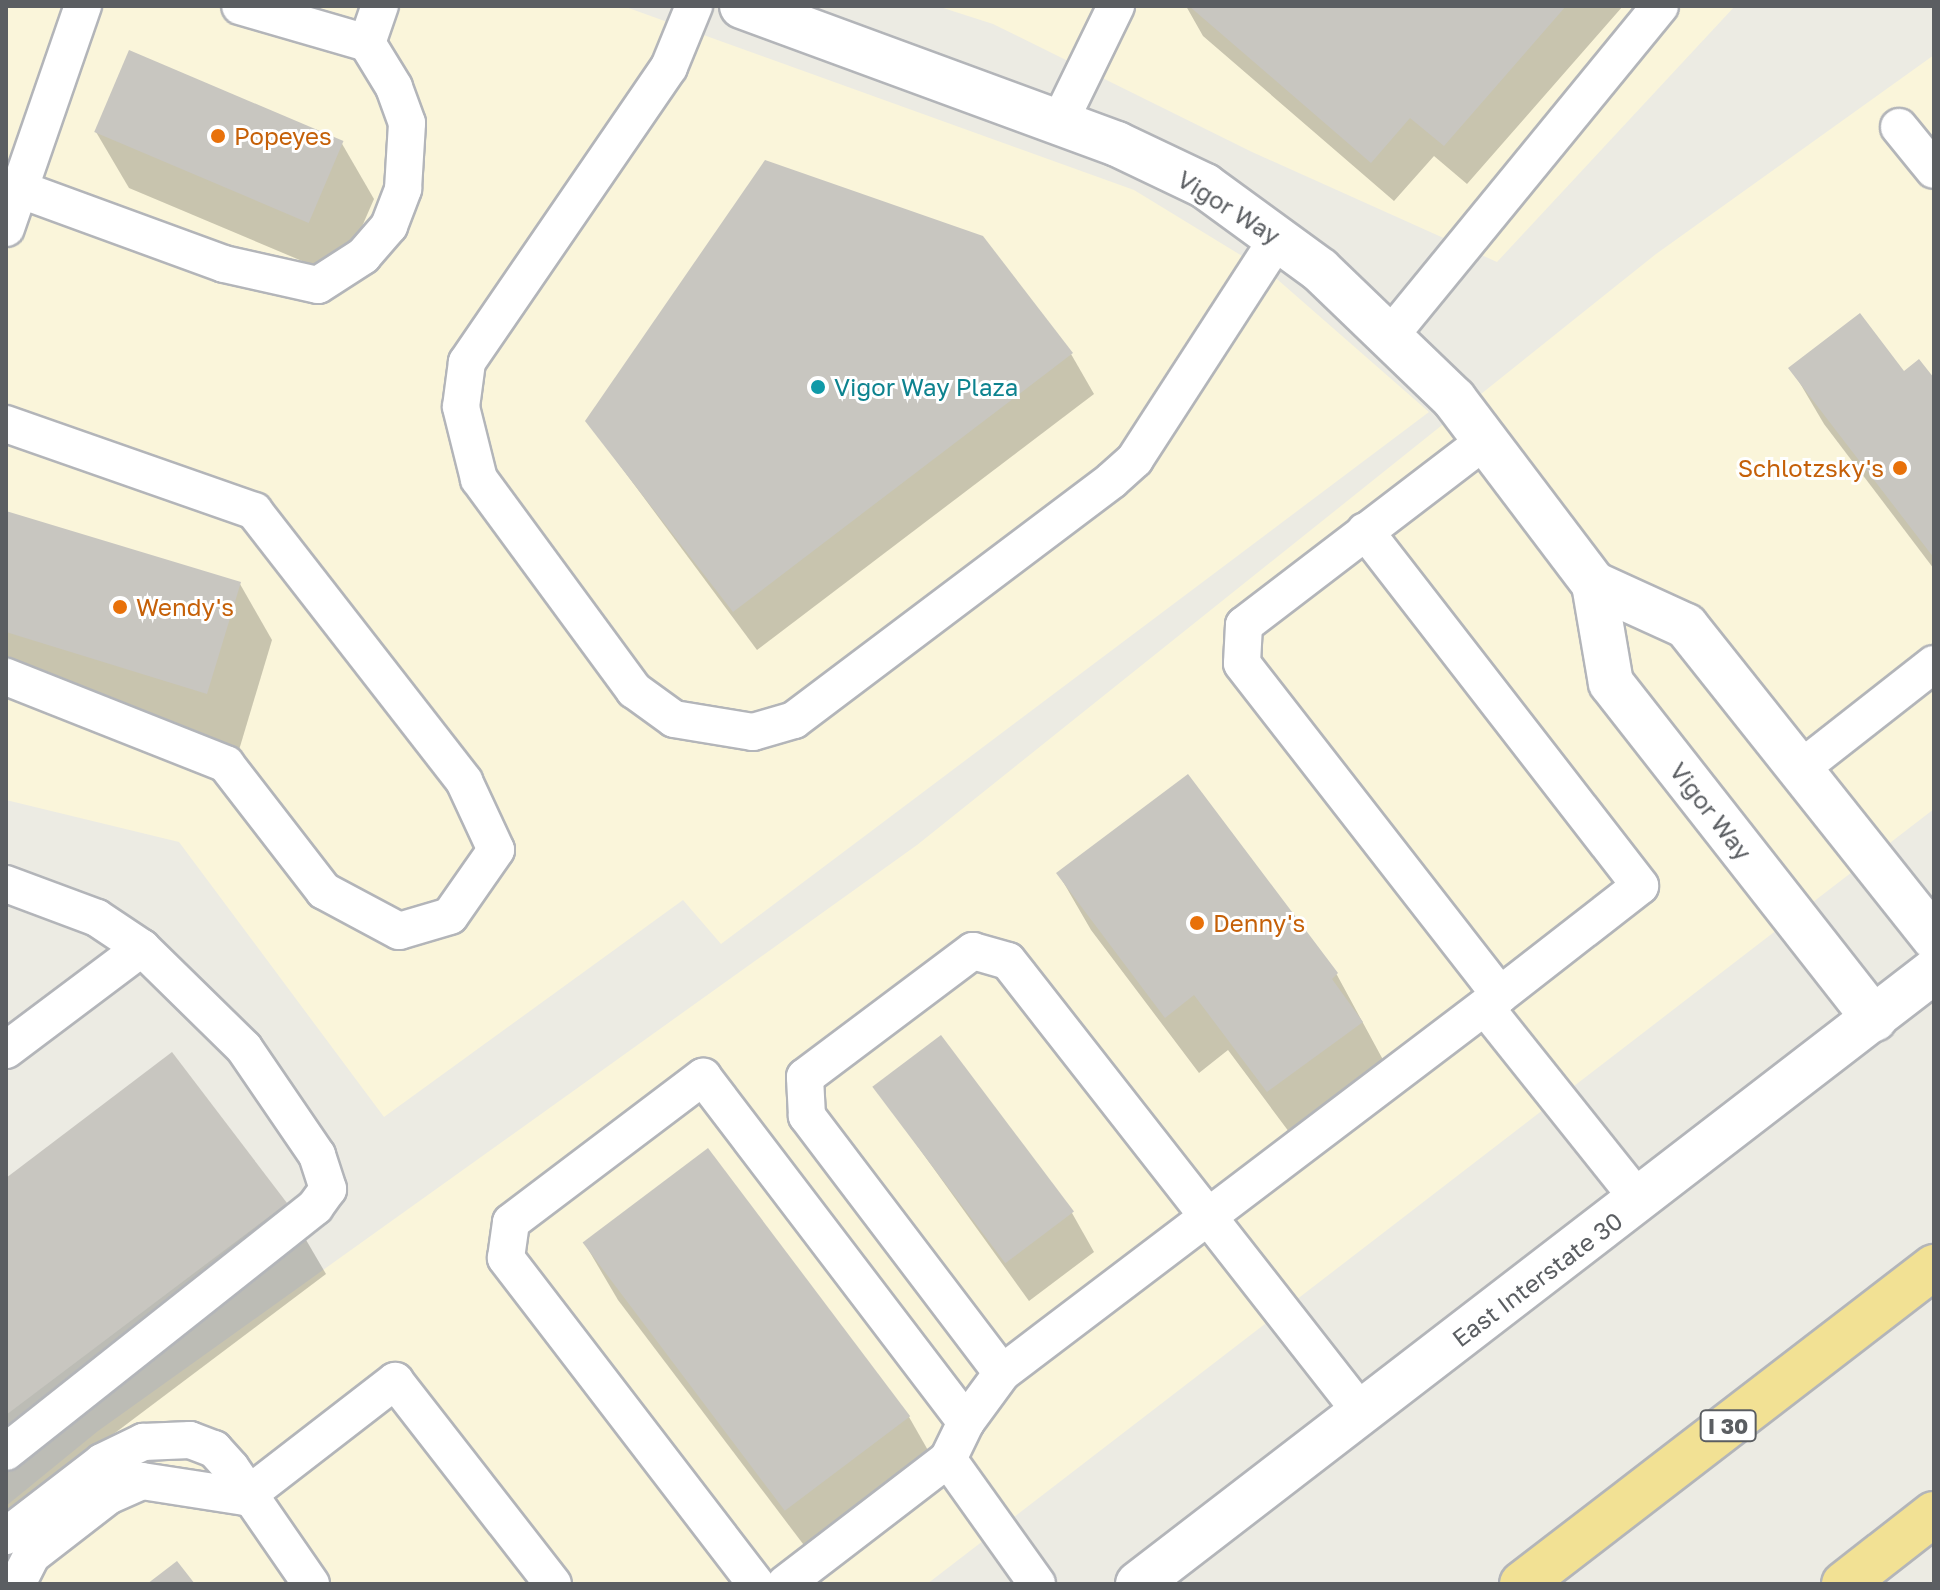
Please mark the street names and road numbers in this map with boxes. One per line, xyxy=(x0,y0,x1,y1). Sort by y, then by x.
street label: Vigor Way xyxy=(1172,164,1286,250)
street label: Vigor Way xyxy=(1664,757,1758,865)
street label: East Interstate 30 xyxy=(1446,1206,1628,1352)
road number: I 30 xyxy=(1698,1408,1758,1444)

